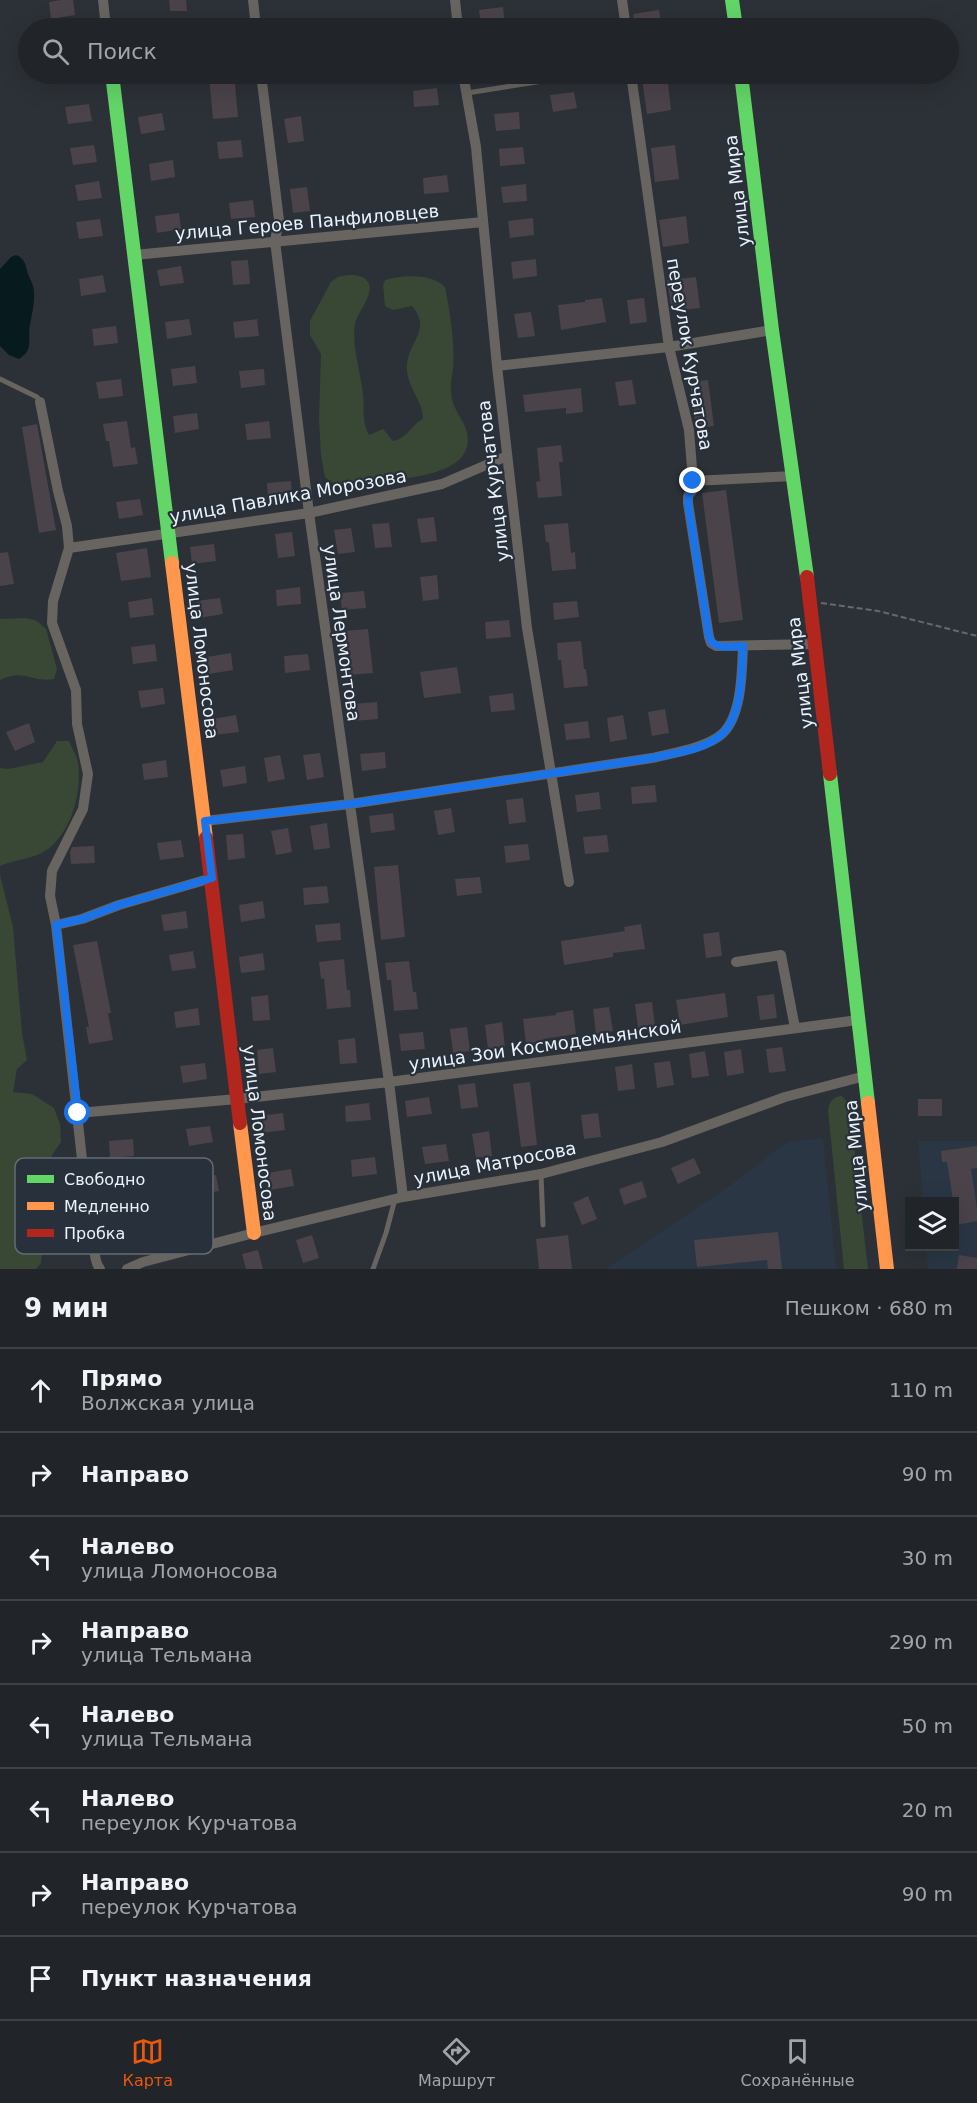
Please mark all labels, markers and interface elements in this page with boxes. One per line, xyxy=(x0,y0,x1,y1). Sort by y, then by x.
search box xyxy=(18,18,959,84)
icon: search xyxy=(39,35,72,68)
text: Поиск xyxy=(87,39,157,64)
street label: улица Мира xyxy=(720,134,754,248)
street label: улица Героев Панфиловцев xyxy=(174,200,440,244)
street label: переулок Курчатова xyxy=(663,256,717,452)
street label: улица Курчатова xyxy=(473,399,513,563)
street label: улица Павлика Морозова xyxy=(168,465,408,527)
route end xyxy=(679,467,705,493)
street label: улица Лермонтова xyxy=(319,543,365,723)
street label: улица Ломоносова xyxy=(181,562,223,740)
street label: улица Мира xyxy=(783,616,817,730)
street label: улица Зои Космодемьянской xyxy=(407,1015,683,1075)
street label: улица Ломоносова xyxy=(239,1044,281,1222)
route start xyxy=(64,1099,90,1125)
street label: улица Мира xyxy=(840,1099,872,1213)
street label: улица Матросова xyxy=(412,1137,578,1189)
legend xyxy=(15,1158,213,1254)
text: Свободно xyxy=(64,1170,145,1189)
text: Медленно xyxy=(64,1197,150,1216)
map controls xyxy=(905,1197,959,1251)
button: layers xyxy=(905,1197,959,1251)
text: Пробка xyxy=(64,1224,125,1243)
text: 9 мин xyxy=(24,1293,109,1323)
text: Пешком · 680 m xyxy=(785,1296,953,1320)
text: Прямо xyxy=(81,1366,162,1391)
icon: ahead xyxy=(24,1374,57,1407)
text: 110 m xyxy=(889,1378,953,1402)
text: Волжская улица xyxy=(81,1391,255,1415)
icon: right xyxy=(24,1458,57,1491)
text: Направо xyxy=(81,1462,189,1487)
text: 90 m xyxy=(902,1462,953,1486)
text: Налево xyxy=(81,1534,174,1559)
icon: left xyxy=(24,1542,57,1575)
text: 30 m xyxy=(902,1546,953,1570)
text: улица Ломоносова xyxy=(81,1559,278,1583)
text: Направо xyxy=(81,1618,189,1643)
icon: right xyxy=(24,1626,57,1659)
text: 290 m xyxy=(889,1630,953,1654)
text: улица Тельмана xyxy=(81,1643,253,1667)
text: Налево xyxy=(81,1702,174,1727)
icon: left xyxy=(24,1710,57,1743)
text: 50 m xyxy=(902,1714,953,1738)
text: улица Тельмана xyxy=(81,1727,253,1751)
text: Налево xyxy=(81,1786,174,1811)
icon: left xyxy=(24,1794,57,1827)
text: 20 m xyxy=(902,1798,953,1822)
text: переулок Курчатова xyxy=(81,1811,297,1835)
text: Направо xyxy=(81,1870,189,1895)
icon: right xyxy=(24,1878,57,1911)
text: 90 m xyxy=(902,1882,953,1906)
text: переулок Курчатова xyxy=(81,1895,297,1919)
icon: arrive xyxy=(24,1962,57,1995)
text: Пункт назначения xyxy=(81,1966,312,1991)
tab: Карта xyxy=(123,2035,173,2090)
tab: Маршрут xyxy=(418,2035,495,2090)
tab: Сохранённые xyxy=(740,2035,854,2090)

